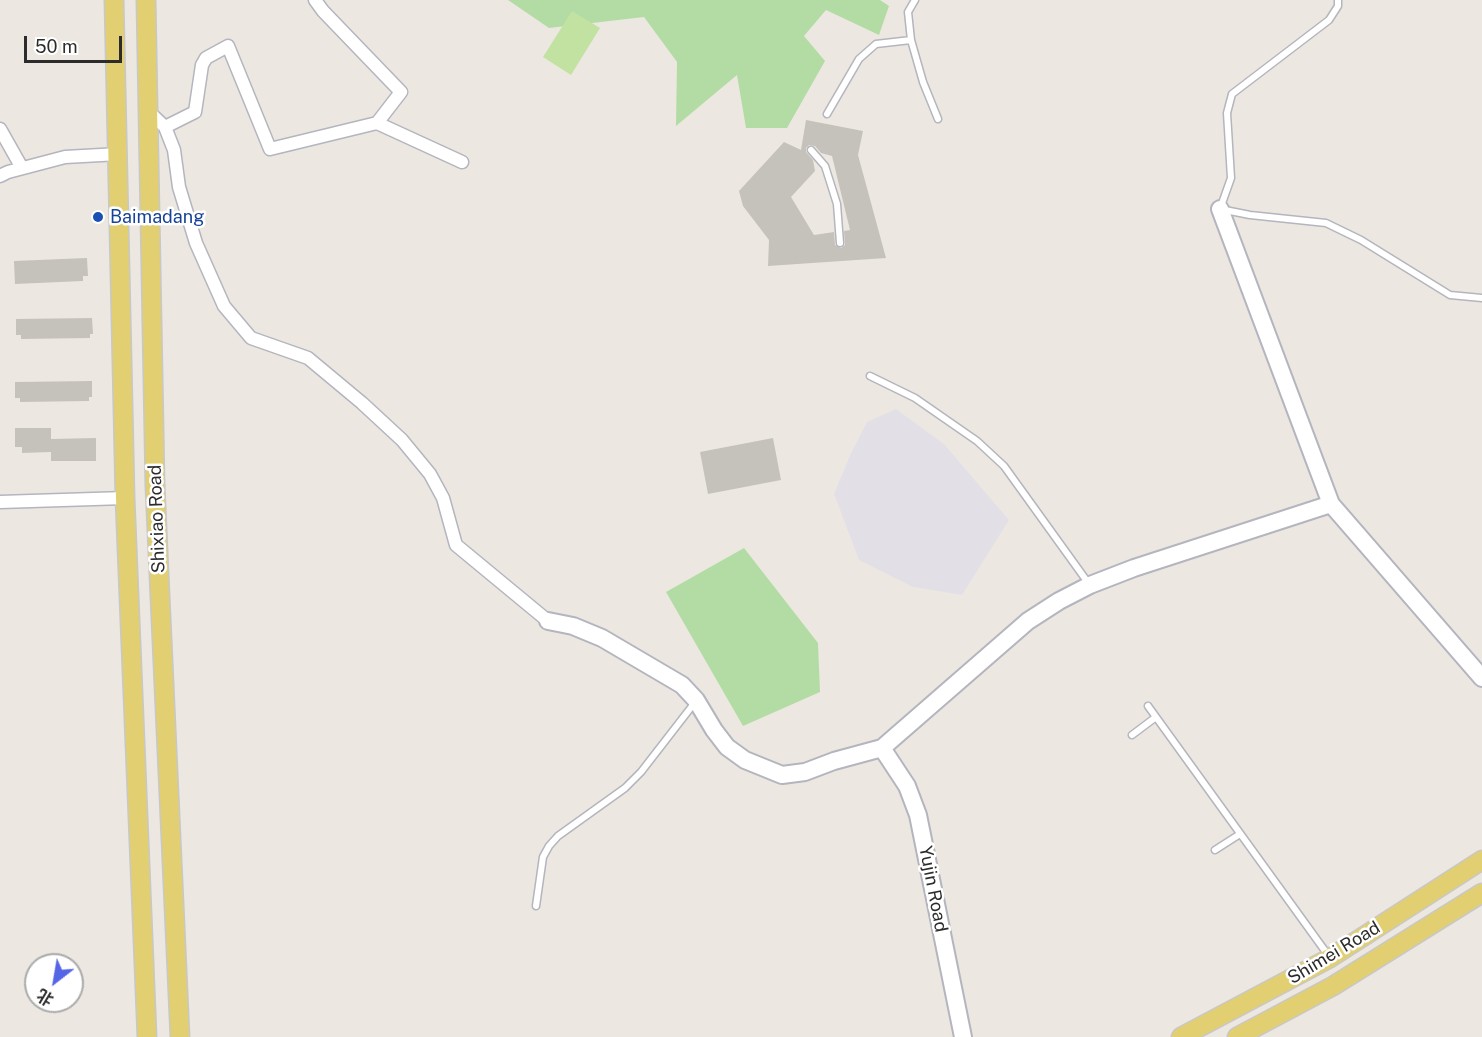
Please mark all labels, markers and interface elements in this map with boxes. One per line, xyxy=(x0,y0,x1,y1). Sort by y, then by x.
scale bar xyxy=(27,24,124,62)
text: 50 m xyxy=(35,36,78,57)
place label: Baimadang xyxy=(110,206,204,228)
marker: Baimadang xyxy=(91,210,105,224)
street label: Shixiao Road xyxy=(144,464,170,574)
street label: Yujin Road xyxy=(914,844,952,934)
street label: Shimei Road xyxy=(1284,917,1384,989)
north arrow xyxy=(24,953,84,1013)
text: 北 xyxy=(34,985,57,1009)

